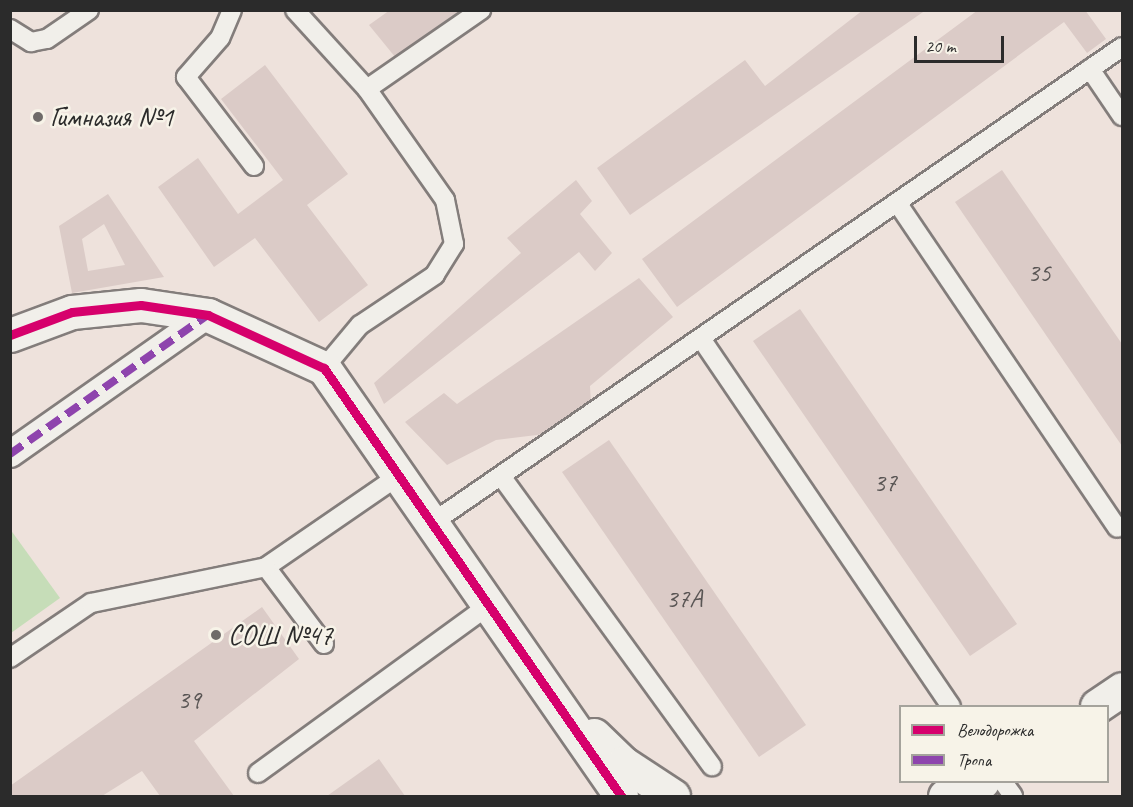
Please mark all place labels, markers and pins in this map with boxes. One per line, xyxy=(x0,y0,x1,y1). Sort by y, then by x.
place label: Гимназия №1 xyxy=(50,100,173,134)
marker: Гимназия №1 xyxy=(31,110,45,124)
place label: СОШ №47 xyxy=(228,618,333,652)
marker: СОШ №47 xyxy=(209,628,223,642)

